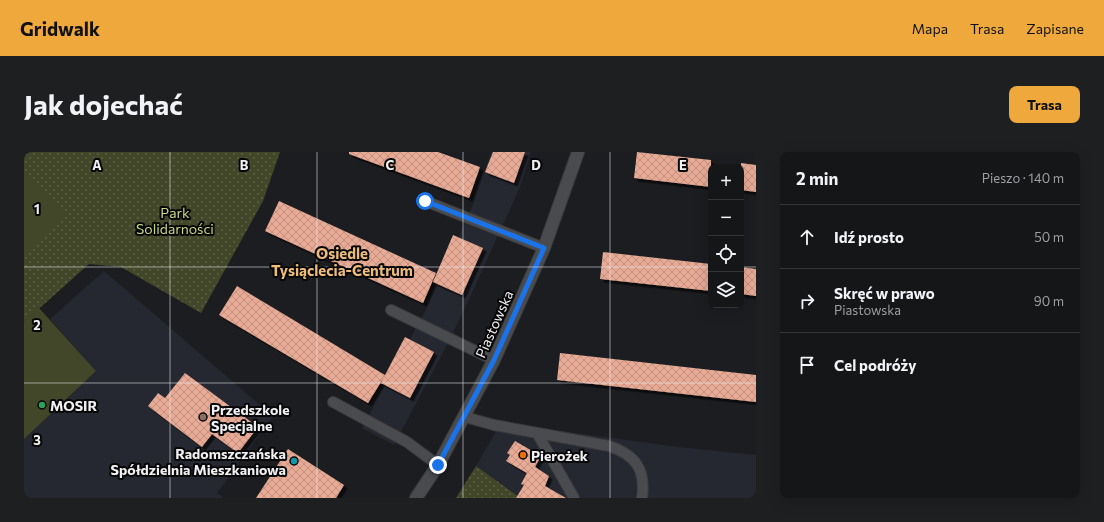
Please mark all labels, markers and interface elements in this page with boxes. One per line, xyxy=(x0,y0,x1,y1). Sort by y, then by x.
text: Gridwalk xyxy=(20,17,100,40)
text: Mapa xyxy=(912,20,948,37)
text: Trasa xyxy=(970,20,1004,37)
text: Zapisane xyxy=(1026,20,1084,37)
button: Trasa xyxy=(1009,86,1080,123)
text: Jak dojechać xyxy=(24,87,183,121)
text: A xyxy=(92,157,102,173)
text: B xyxy=(240,157,249,173)
text: C xyxy=(386,157,395,173)
text: D xyxy=(531,157,541,173)
text: E xyxy=(679,157,687,173)
map controls xyxy=(708,164,744,308)
button: + xyxy=(708,164,744,200)
text: 2 min xyxy=(796,168,838,189)
text: Pieszo · 140 m xyxy=(982,170,1064,186)
route start xyxy=(416,192,434,210)
button: − xyxy=(708,200,744,236)
text: 1 xyxy=(34,201,40,217)
park label: Park Solidarności xyxy=(136,204,214,237)
icon: ahead xyxy=(796,226,818,248)
text: Idź prosto xyxy=(834,228,904,246)
text: 50 m xyxy=(1034,229,1064,245)
button: locate xyxy=(708,236,744,272)
district label: Osiedle Tysiąclecia-Centrum xyxy=(271,244,413,279)
button: layers xyxy=(708,272,744,308)
text: Skręć w prawo xyxy=(834,284,935,302)
street label: Piastowska xyxy=(472,288,516,360)
icon: right xyxy=(796,290,818,312)
text: 90 m xyxy=(1034,293,1064,309)
text: Piastowska xyxy=(834,302,901,318)
text: 2 xyxy=(33,317,41,333)
icon: arrive xyxy=(796,354,818,376)
text: Cel podróży xyxy=(834,356,917,374)
place label: MOSIR xyxy=(50,397,97,414)
marker: MOSIR xyxy=(37,400,47,410)
place label: Przedszkole Specjalne xyxy=(211,401,290,434)
marker: Przedszkole Specjalne xyxy=(198,412,208,422)
text: 3 xyxy=(33,432,41,448)
place label: Radomszczańska Spółdzielnia Mieszkaniowa xyxy=(111,445,286,478)
place label: Pierożek xyxy=(531,447,588,464)
marker: Pierożek xyxy=(518,450,528,460)
marker: Radomszczańska Spółdzielnia Mieszkaniowa xyxy=(289,456,299,466)
route end xyxy=(429,456,447,474)

